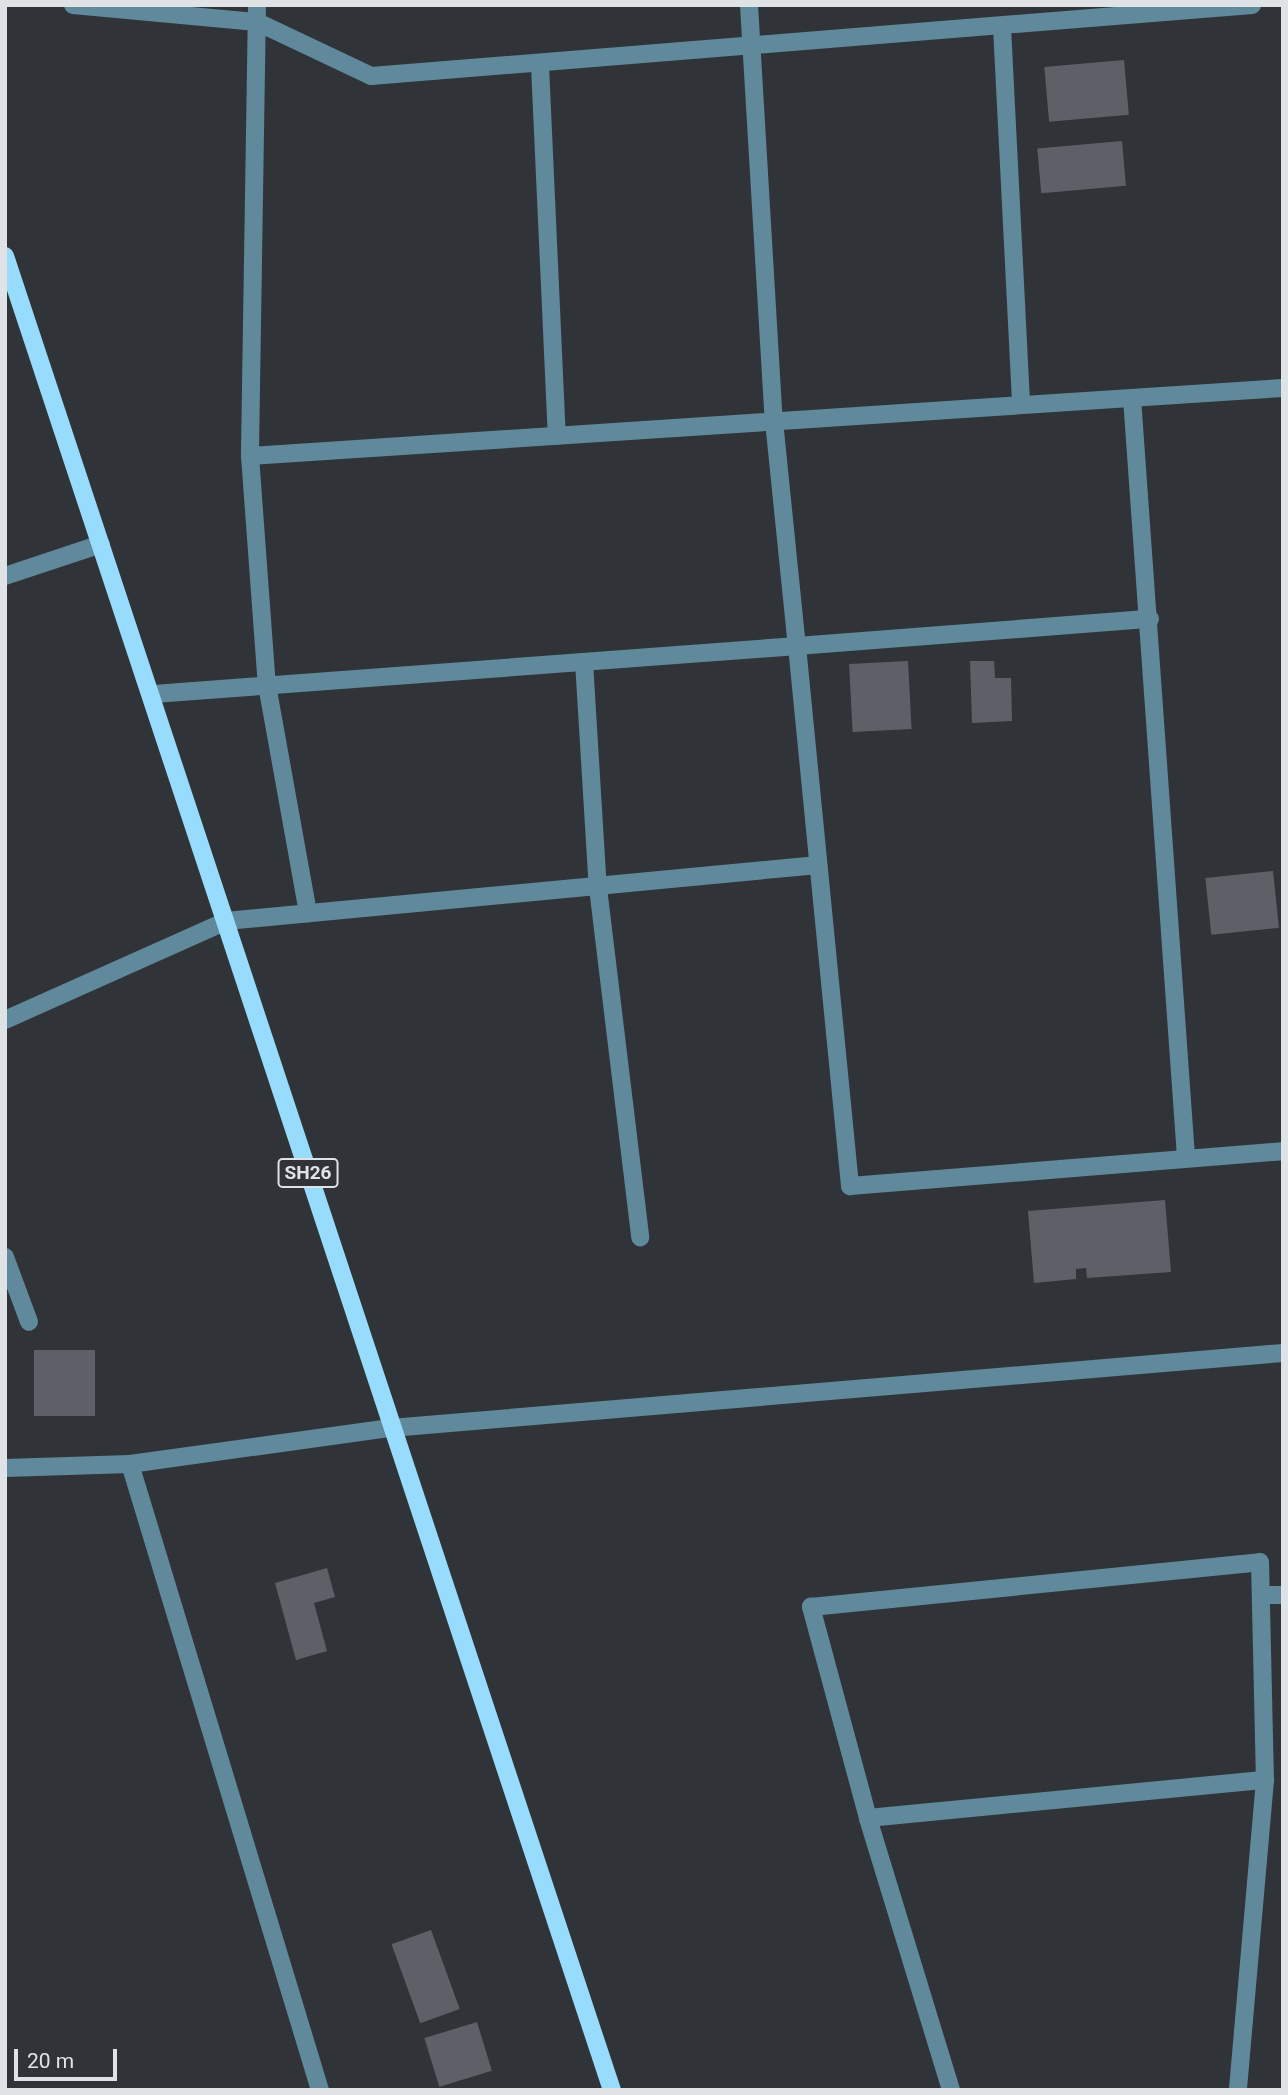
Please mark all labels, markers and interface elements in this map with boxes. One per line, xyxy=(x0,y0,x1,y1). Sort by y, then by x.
road number: SH26 xyxy=(276,1158,340,1189)
scale bar xyxy=(18,2036,121,2080)
text: 20 m xyxy=(27,2049,74,2073)

